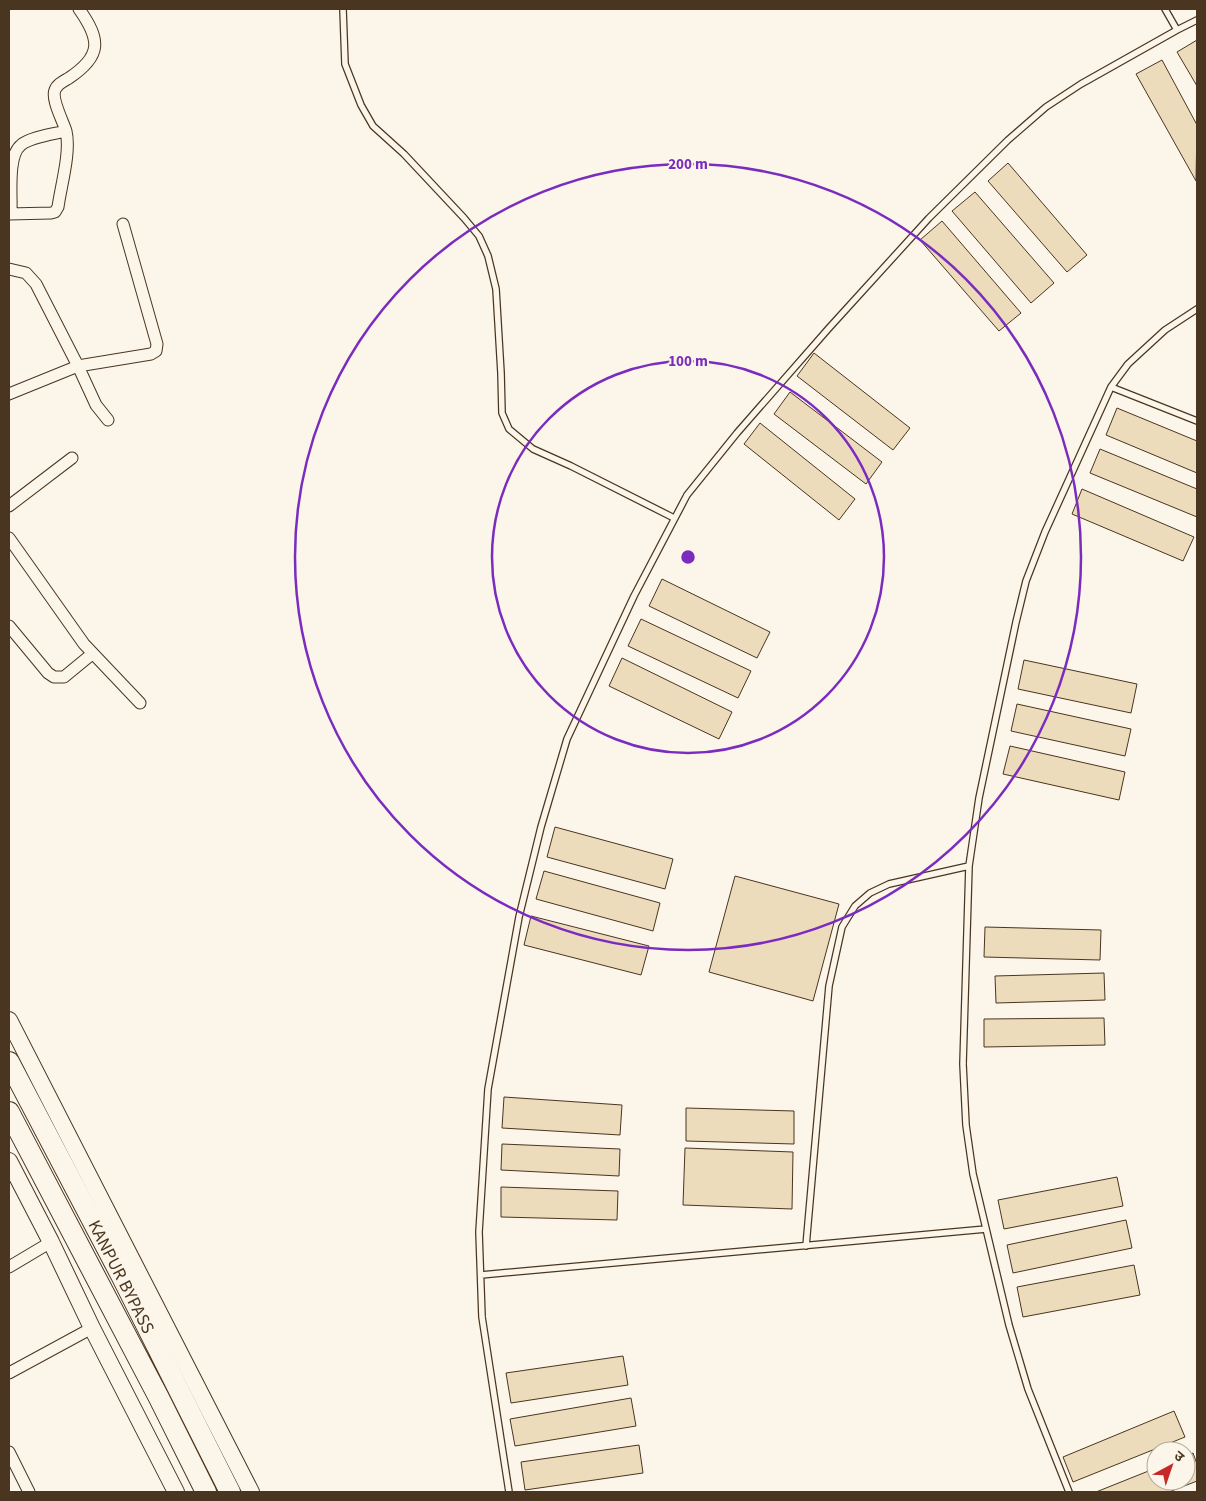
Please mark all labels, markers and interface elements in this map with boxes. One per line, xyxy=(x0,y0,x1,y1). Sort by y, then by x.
text: 200 m xyxy=(668,154,708,175)
text: 100 m xyxy=(668,351,708,372)
centre of rings xyxy=(679,548,697,566)
street label: KANPUR BYPASS xyxy=(82,1216,160,1338)
north arrow xyxy=(1146,1441,1196,1491)
text: उ xyxy=(1169,1447,1189,1468)

